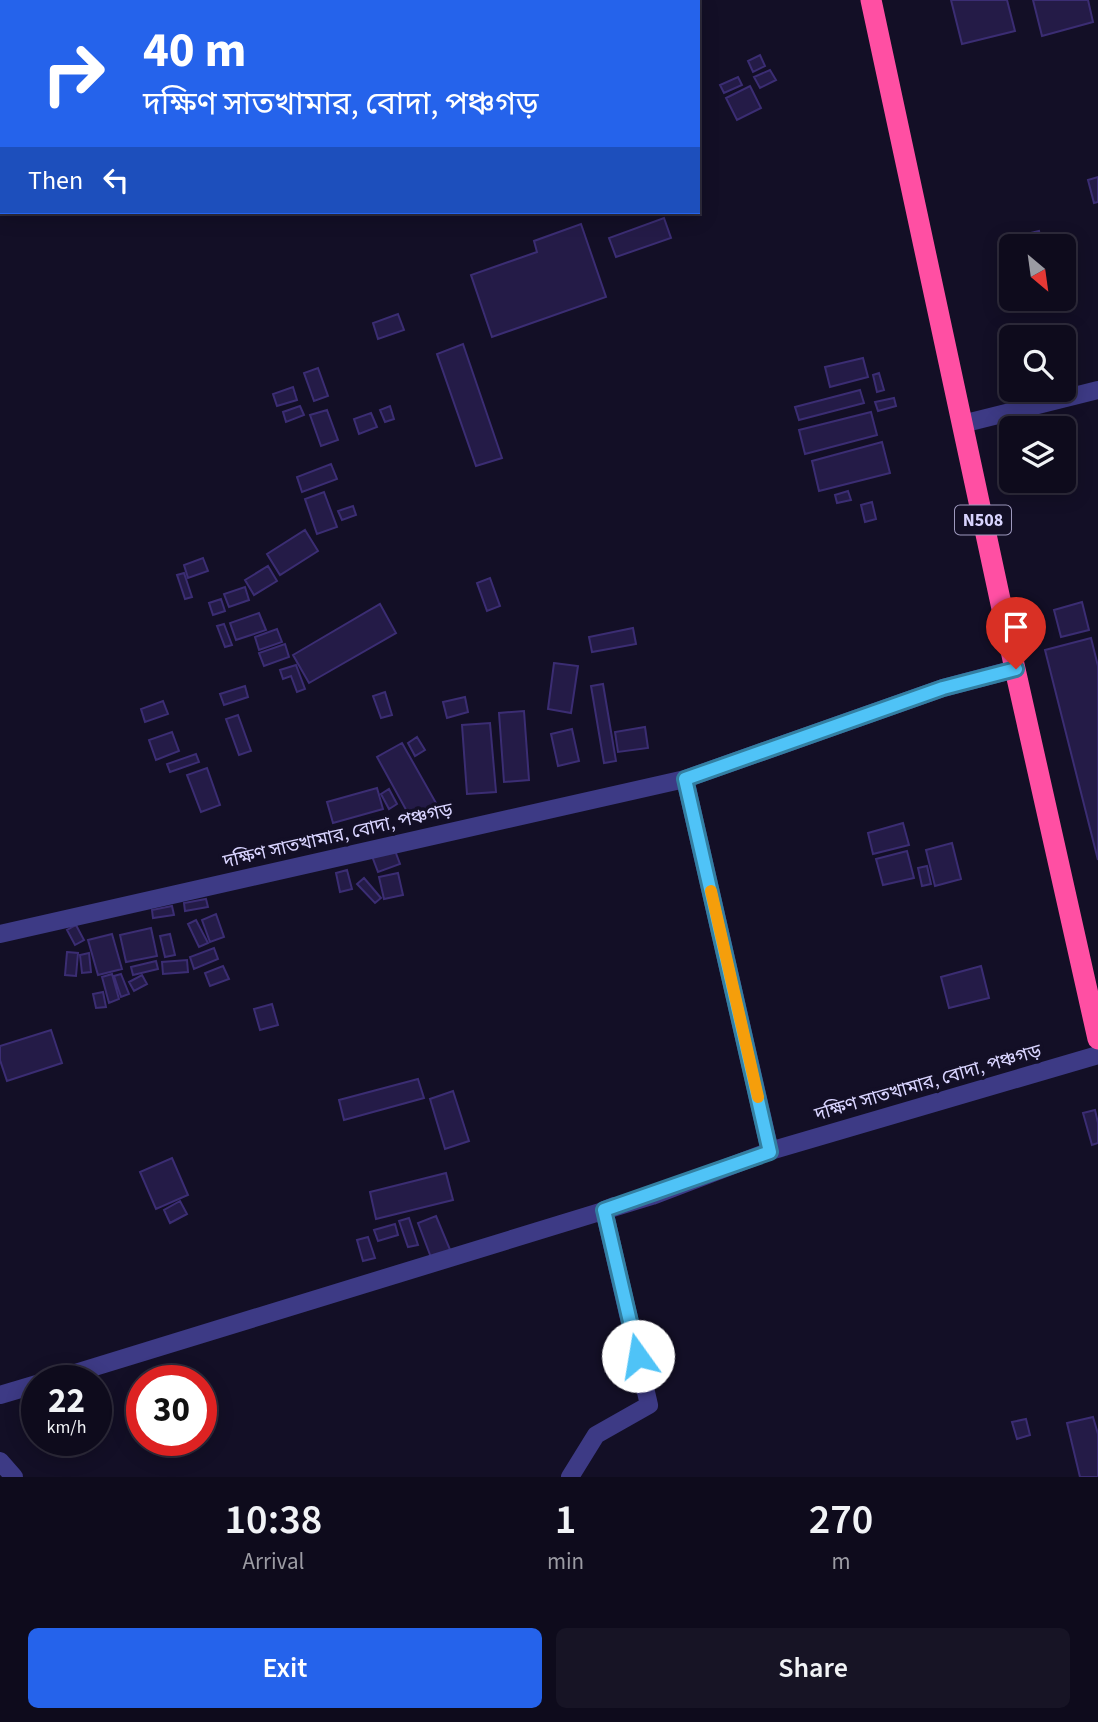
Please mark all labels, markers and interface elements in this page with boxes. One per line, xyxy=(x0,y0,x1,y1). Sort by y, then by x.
text: 40 m xyxy=(143,16,247,86)
icon: right xyxy=(28,28,119,119)
text: দক্ষিণ সাতখামার, বোদা, পঞ্চগড় xyxy=(143,81,539,127)
icon: left xyxy=(97,161,135,199)
text: Then xyxy=(28,162,83,199)
north arrow xyxy=(999,234,1076,312)
map controls xyxy=(999,234,1076,493)
button: search xyxy=(999,325,1076,402)
button: layers xyxy=(999,416,1076,493)
road number: N508 xyxy=(955,506,1011,534)
pin xyxy=(986,597,1046,669)
icon: arrive xyxy=(997,608,1035,646)
street label: দক্ষিণ সাতখামার, বোদা, পঞ্চগড় xyxy=(220,796,456,876)
street label: দক্ষিণ সাতখামার, বোদা, পঞ্চগড় xyxy=(810,1038,1045,1129)
position arrow xyxy=(601,1319,675,1393)
speed limit sign: 30 xyxy=(126,1365,217,1456)
text: 22 xyxy=(48,1376,85,1426)
text: km/h xyxy=(47,1415,86,1440)
text: 10:38 xyxy=(225,1490,322,1550)
text: 1 xyxy=(555,1490,576,1550)
text: 270 xyxy=(809,1490,873,1550)
text: Arrival xyxy=(243,1545,304,1578)
text: min xyxy=(547,1545,584,1578)
text: m xyxy=(832,1545,851,1578)
button: Exit xyxy=(28,1628,542,1708)
button: Share xyxy=(556,1628,1070,1708)

